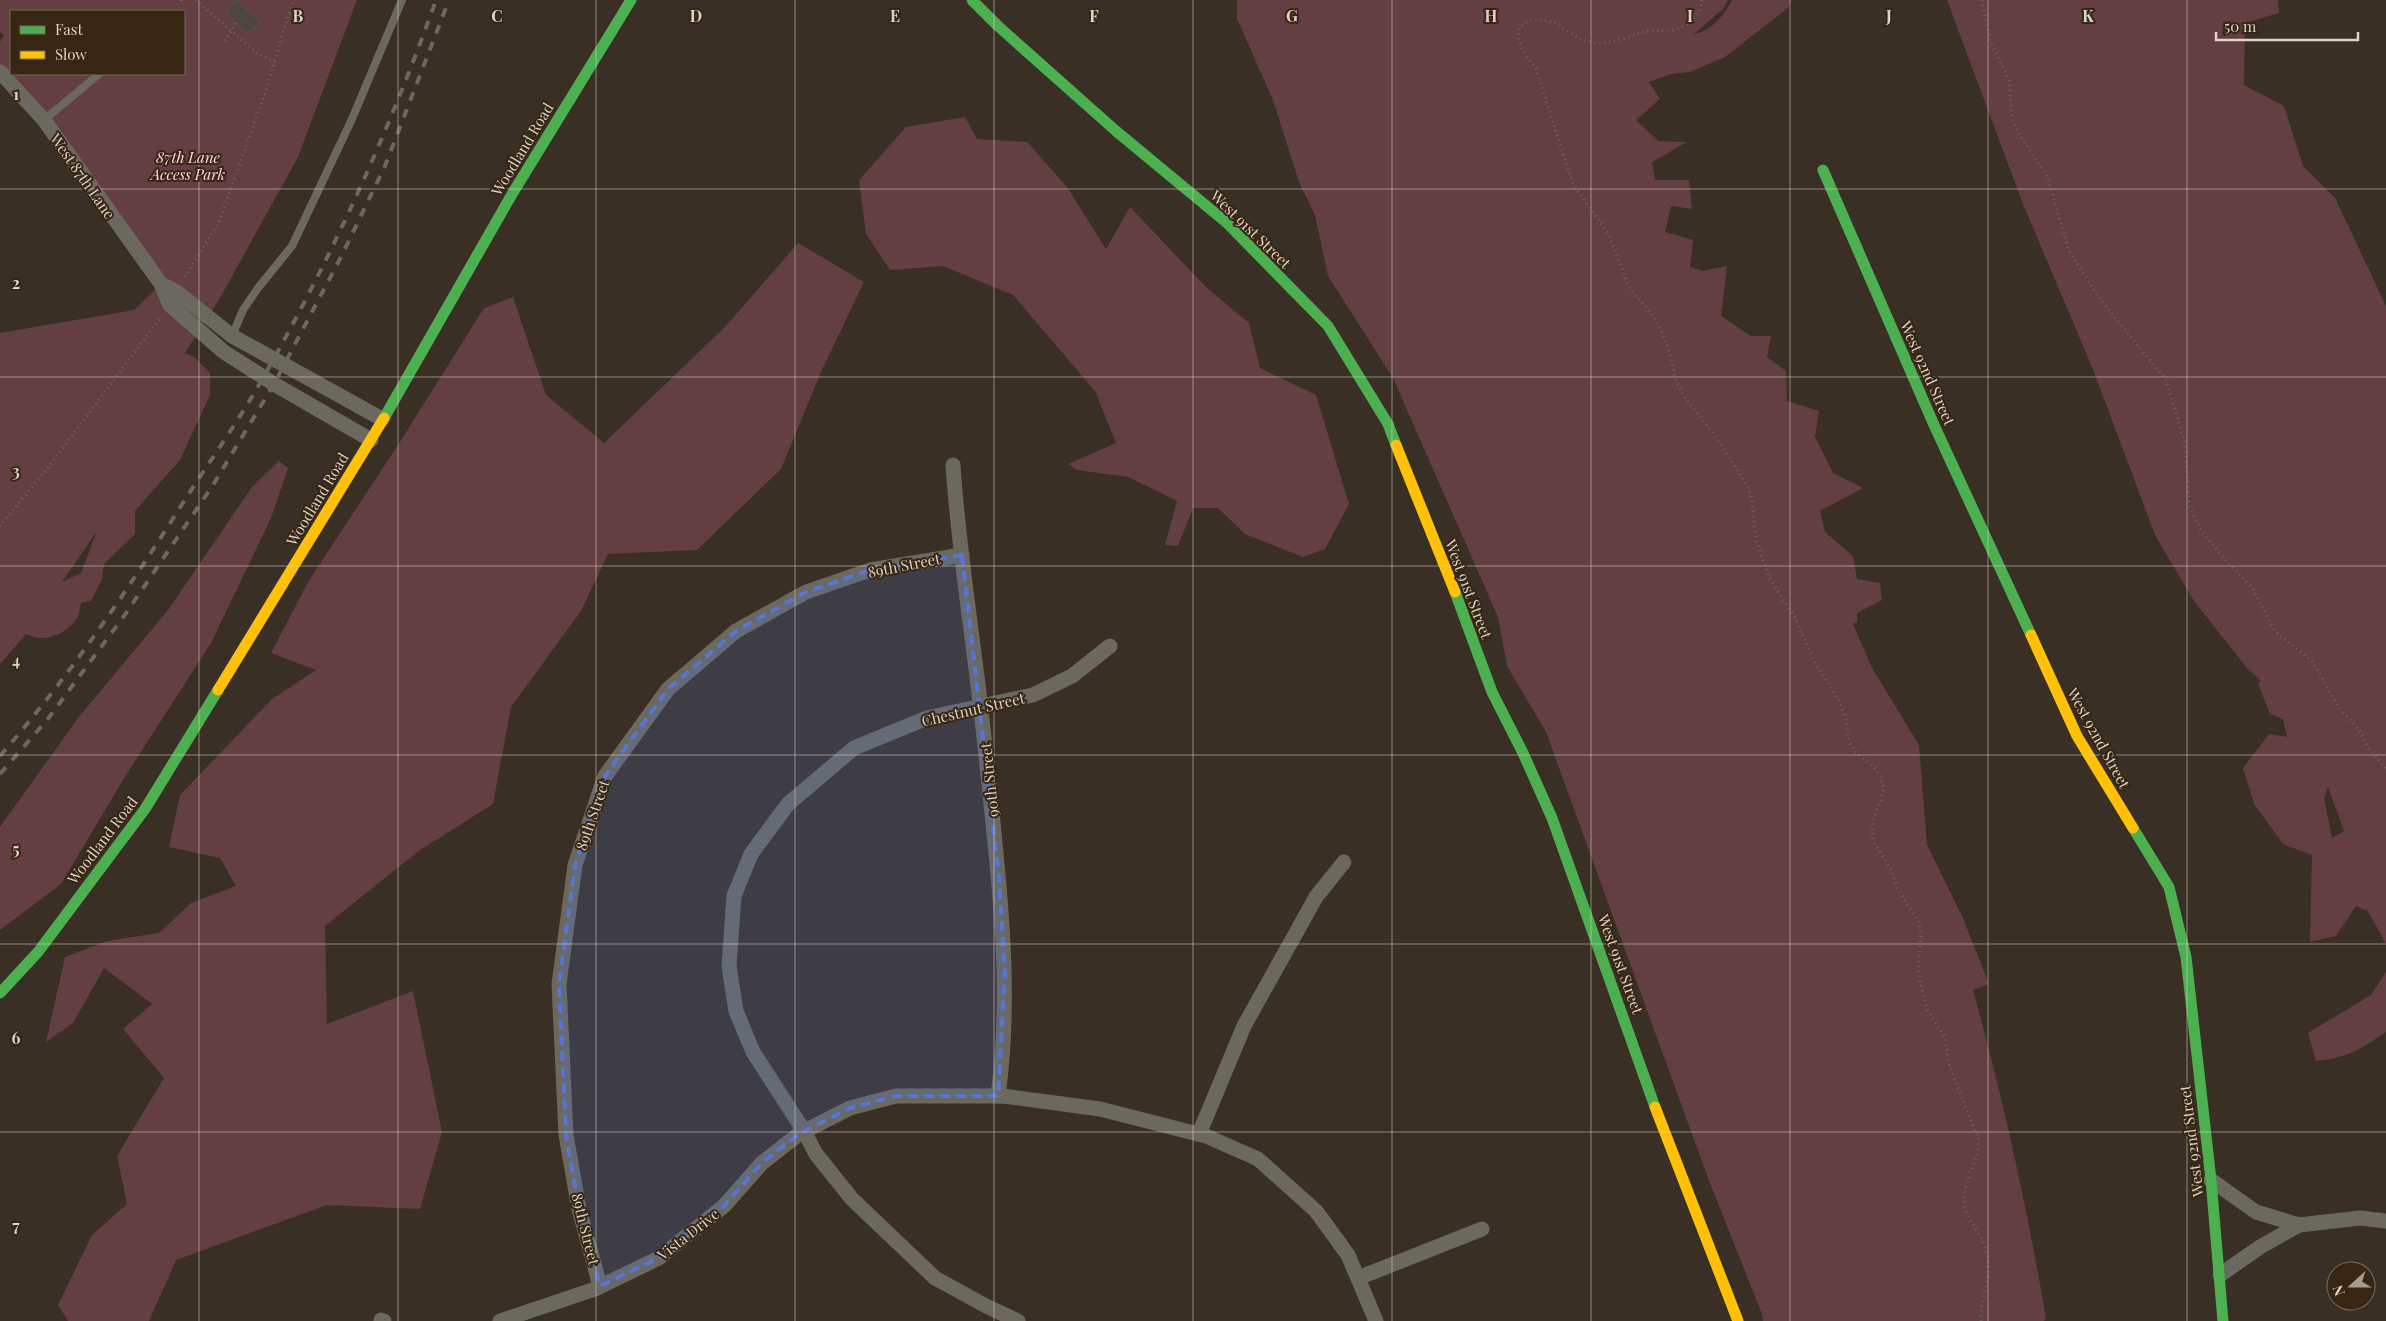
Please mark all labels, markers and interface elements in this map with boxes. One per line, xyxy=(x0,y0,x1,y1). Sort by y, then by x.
text: B xyxy=(293,5,304,26)
text: C xyxy=(491,5,503,26)
text: D xyxy=(690,5,702,26)
text: E xyxy=(890,5,900,26)
text: F xyxy=(1089,5,1099,26)
text: G xyxy=(1286,5,1298,26)
text: H xyxy=(1485,5,1498,26)
text: I xyxy=(1687,5,1693,26)
text: J xyxy=(1885,5,1892,26)
text: K xyxy=(2082,5,2094,26)
legend xyxy=(10,10,185,75)
scale bar xyxy=(2216,10,2358,42)
text: 50 m xyxy=(2224,16,2257,36)
text: Fast xyxy=(55,19,84,39)
text: Slow xyxy=(55,44,87,64)
text: 1 xyxy=(13,83,19,104)
street label: Woodland Road xyxy=(486,99,558,200)
street label: West 87th Lane xyxy=(45,128,120,223)
park label: 87th Lane Access Park xyxy=(149,147,226,184)
street label: West 91st Street xyxy=(1206,185,1296,273)
text: 2 xyxy=(12,272,20,293)
street label: West 92nd Street xyxy=(1896,317,1960,429)
street label: Woodland Road xyxy=(281,449,353,550)
text: 3 xyxy=(12,460,20,481)
street label: West 91st Street xyxy=(1441,536,1497,642)
street label: 89th Street xyxy=(866,548,943,582)
text: 4 xyxy=(12,649,20,670)
street label: West 92nd Street xyxy=(2063,683,2135,792)
street label: Chestnut Street xyxy=(919,687,1027,731)
street label: 90th Street xyxy=(975,741,1003,818)
street label: 89th Street xyxy=(571,776,614,853)
street label: Woodland Road xyxy=(62,792,142,889)
text: 5 xyxy=(12,838,20,859)
street label: West 91st Street xyxy=(1593,910,1649,1017)
text: 6 xyxy=(12,1027,21,1048)
street label: West 92nd Street xyxy=(2174,1083,2208,1199)
street label: 89th Street xyxy=(567,1191,605,1268)
street label: Vista Drive xyxy=(652,1204,723,1265)
text: 7 xyxy=(12,1215,20,1236)
north arrow xyxy=(2326,1261,2376,1311)
text: N xyxy=(2328,1283,2349,1299)

